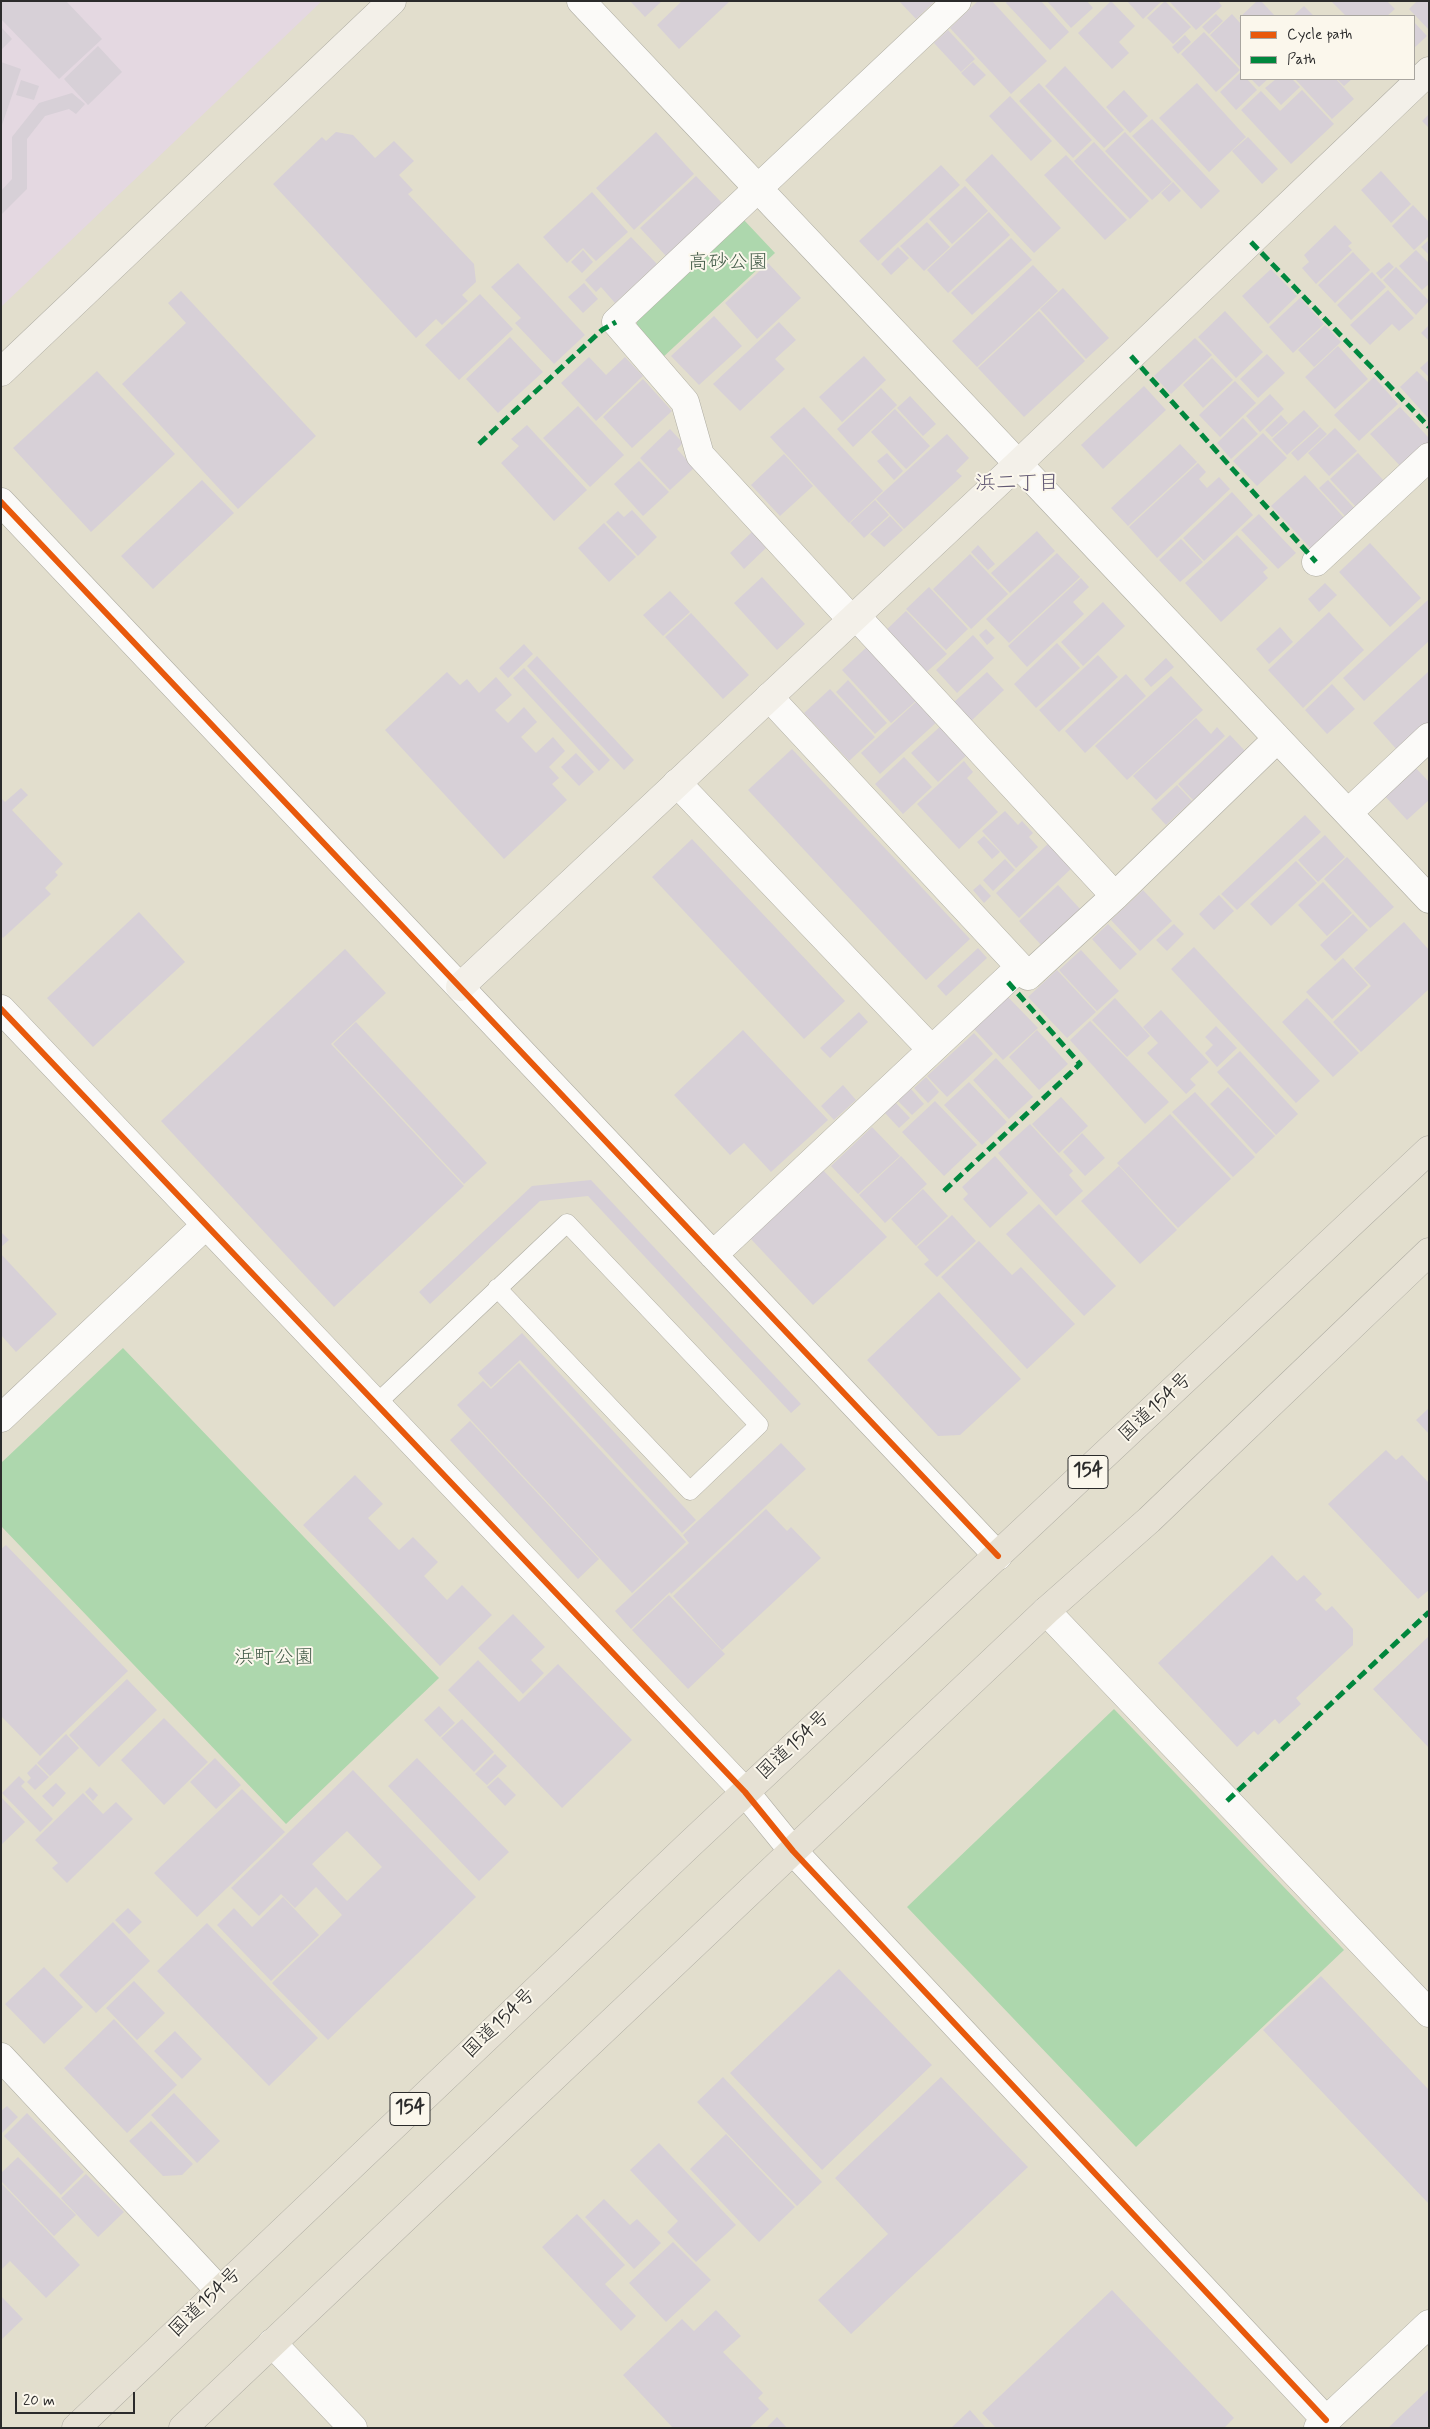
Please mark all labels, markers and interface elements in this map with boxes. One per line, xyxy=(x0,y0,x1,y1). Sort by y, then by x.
legend xyxy=(1240,15,1415,80)
text: Cycle path xyxy=(1287,25,1352,45)
text: Path xyxy=(1287,50,1316,70)
park label: 高砂公園 xyxy=(688,252,768,276)
district label: 浜二丁目 xyxy=(975,472,1059,498)
street label: 国道154号 xyxy=(1114,1368,1198,1448)
road number: 154 xyxy=(1068,1455,1108,1488)
park label: 浜町公園 xyxy=(234,1647,314,1671)
street label: 国道154号 xyxy=(752,1706,836,1786)
street label: 国道154号 xyxy=(459,1984,541,2064)
road number: 154 xyxy=(390,2092,430,2126)
street label: 国道154号 xyxy=(165,2263,247,2343)
scale bar xyxy=(18,2382,138,2414)
text: 20 m xyxy=(23,2391,55,2411)

